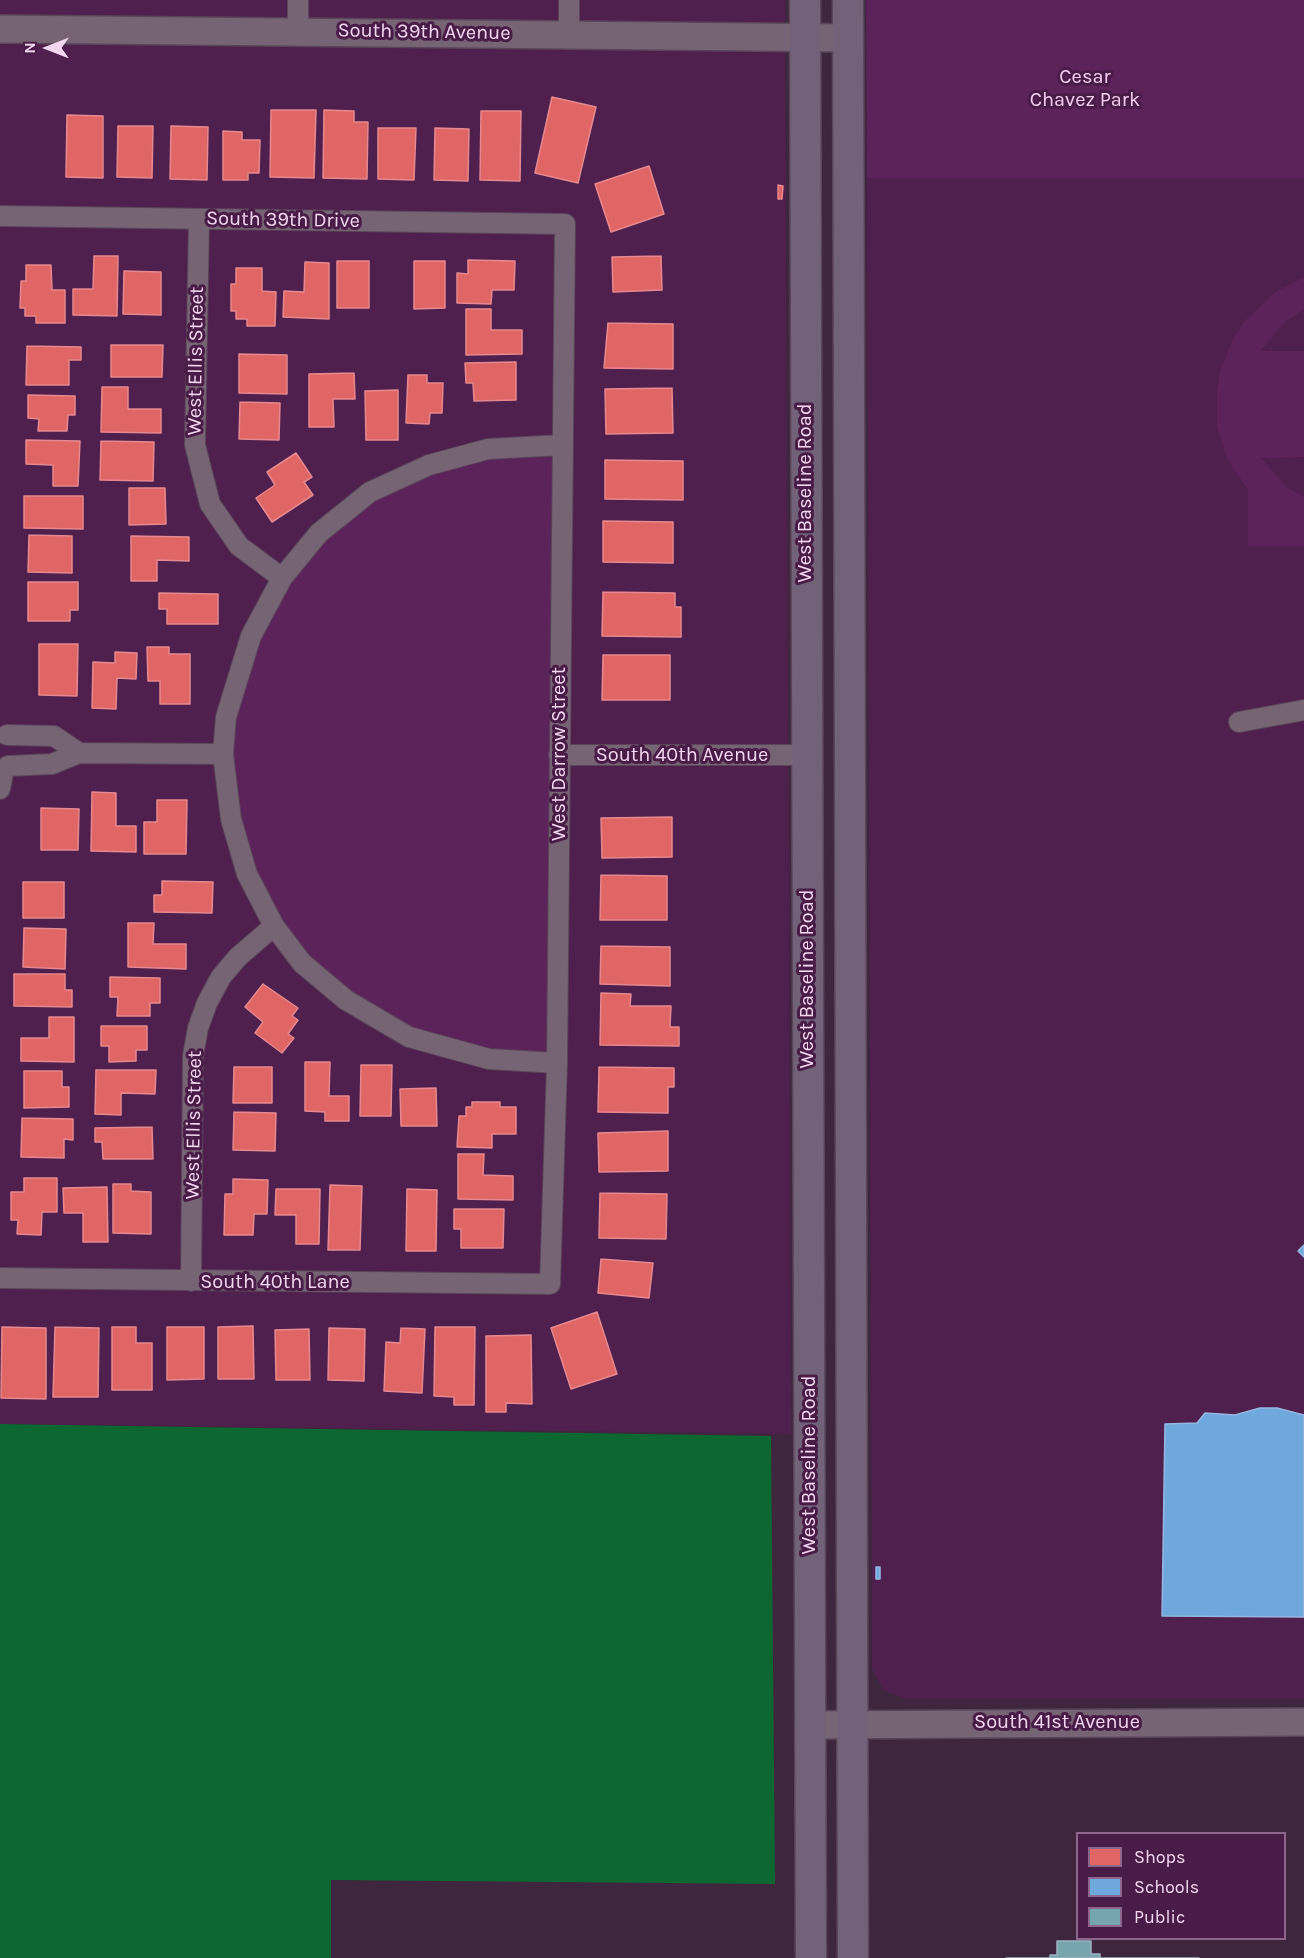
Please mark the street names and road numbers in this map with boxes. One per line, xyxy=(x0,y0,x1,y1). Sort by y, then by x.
street label: South 39th Avenue xyxy=(337,18,511,46)
street label: South 39th Drive xyxy=(206,207,360,233)
street label: West Ellis Street xyxy=(183,286,209,436)
street label: West Baseline Road xyxy=(793,403,817,583)
street label: West Darrow Street xyxy=(547,667,571,841)
street label: South 40th Avenue xyxy=(596,743,768,767)
street label: West Baseline Road xyxy=(795,889,819,1069)
street label: West Ellis Street xyxy=(181,1050,207,1200)
street label: South 40th Lane xyxy=(200,1270,350,1294)
street label: West Baseline Road xyxy=(797,1375,821,1555)
street label: South 41st Avenue xyxy=(974,1710,1140,1734)

